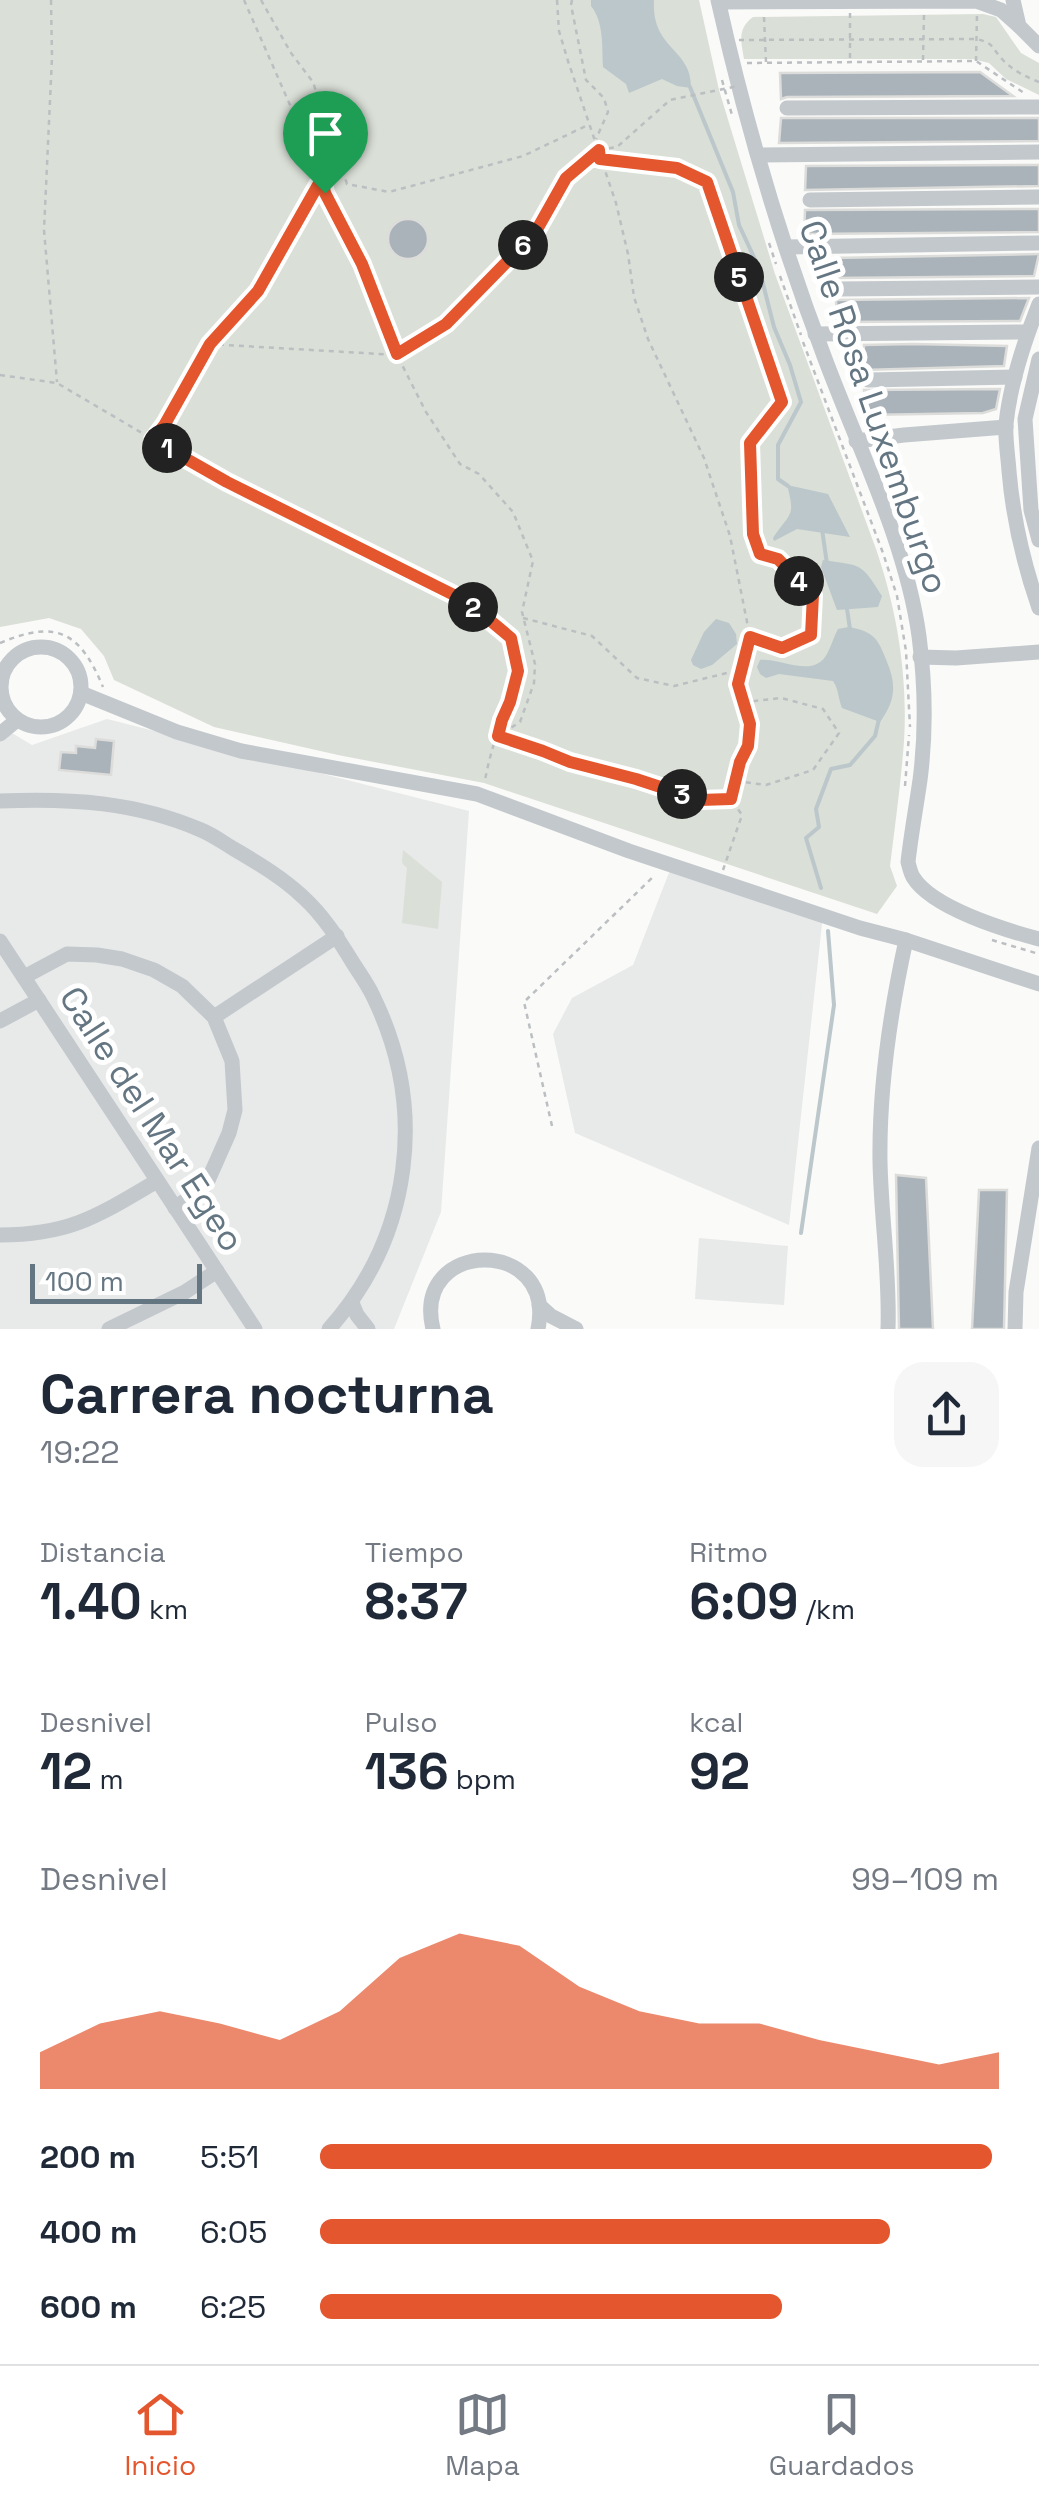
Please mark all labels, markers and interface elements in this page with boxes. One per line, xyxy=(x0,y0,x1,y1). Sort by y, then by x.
pin xyxy=(283,91,368,194)
icon: arrive xyxy=(298,106,353,161)
street label: Calle Rosa Luxemburgo xyxy=(789,214,959,600)
pin: 6 xyxy=(498,220,548,270)
text: 6 xyxy=(514,227,532,263)
pin: 5 xyxy=(714,252,764,302)
text: 5 xyxy=(731,259,747,295)
pin: 1 xyxy=(142,423,192,473)
text: 1 xyxy=(161,430,173,466)
pin: 4 xyxy=(774,556,824,606)
text: 4 xyxy=(790,563,808,599)
pin: 2 xyxy=(448,582,498,632)
text: 2 xyxy=(465,589,481,625)
pin: 3 xyxy=(657,769,707,819)
text: 3 xyxy=(673,776,691,812)
street label: Calle del Mar Egeo xyxy=(50,978,254,1260)
scale bar xyxy=(30,1259,202,1304)
text: 100 m xyxy=(45,1263,124,1299)
text: Carrera nocturna xyxy=(40,1359,494,1429)
button: share xyxy=(894,1362,999,1467)
text: 19:22 xyxy=(40,1432,120,1472)
text: Distancia xyxy=(40,1534,166,1570)
text: Tiempo xyxy=(365,1534,464,1570)
text: Ritmo xyxy=(689,1534,768,1570)
text: 1.40 xyxy=(40,1570,142,1634)
text: 8:37 xyxy=(365,1570,468,1634)
text: 6:09 xyxy=(689,1570,798,1634)
text: km xyxy=(142,1591,188,1627)
text: /km xyxy=(798,1591,855,1627)
text: Desnivel xyxy=(40,1704,152,1740)
text: Pulso xyxy=(365,1704,438,1740)
text: kcal xyxy=(689,1704,743,1740)
text: 12 xyxy=(40,1740,92,1804)
text: 136 xyxy=(365,1740,449,1804)
text: 92 xyxy=(689,1740,750,1804)
text: m xyxy=(92,1761,124,1797)
text: bpm xyxy=(449,1761,516,1797)
text: Desnivel xyxy=(40,1859,168,1899)
text: 99–109 m xyxy=(851,1859,999,1899)
text: 200 m xyxy=(40,2137,136,2177)
text: 5:51 xyxy=(200,2137,259,2177)
text: 400 m xyxy=(40,2212,137,2252)
text: 6:05 xyxy=(200,2212,267,2252)
text: 600 m xyxy=(40,2287,137,2327)
text: 6:25 xyxy=(200,2287,266,2327)
tab: Inicio xyxy=(125,2387,196,2483)
tab: Mapa xyxy=(445,2387,520,2483)
tab: Guardados xyxy=(769,2387,914,2483)

